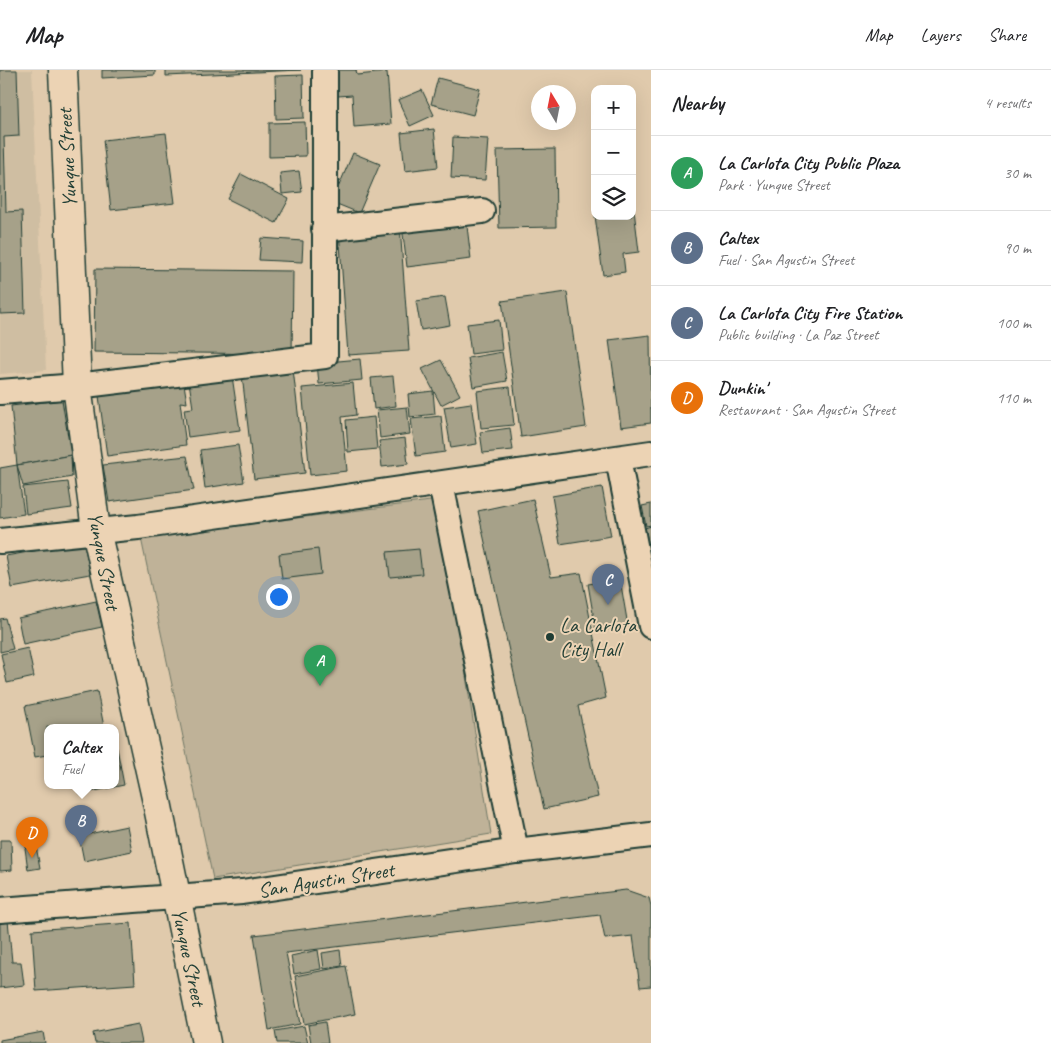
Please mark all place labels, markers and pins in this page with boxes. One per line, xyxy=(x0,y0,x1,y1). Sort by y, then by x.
pin: C xyxy=(592,564,624,605)
place label: La Carlota City Hall xyxy=(560,612,638,662)
marker: La Carlota City Hall xyxy=(544,631,556,643)
pin: A xyxy=(304,645,336,686)
pin: B xyxy=(65,805,97,846)
pin: D xyxy=(16,817,48,858)

